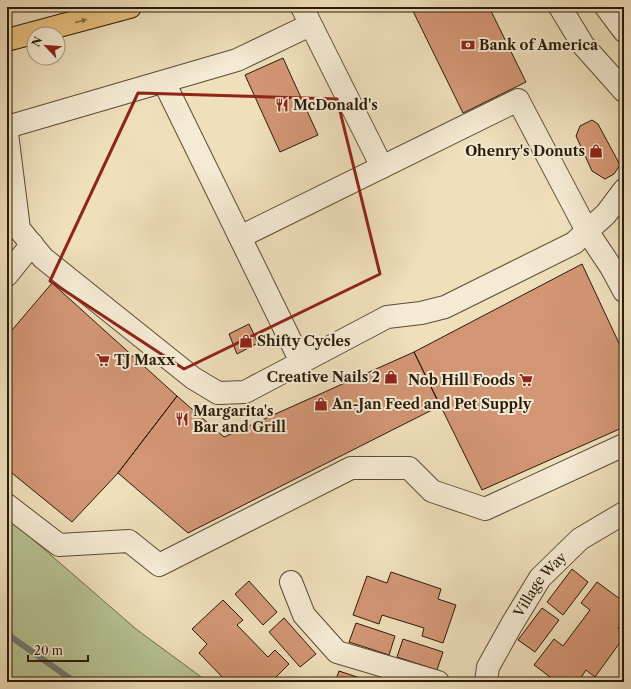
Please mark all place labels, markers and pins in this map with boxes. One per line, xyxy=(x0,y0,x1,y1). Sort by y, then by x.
place label: Bank of America xyxy=(479,36,599,54)
bank icon: Bank of America xyxy=(460,37,476,53)
place label: McDonald's xyxy=(293,96,378,114)
restaurant icon: McDonald's xyxy=(274,97,290,113)
place label: Ohenry's Donuts xyxy=(465,142,585,160)
shop icon: Ohenry's Donuts xyxy=(588,143,604,159)
place label: Shifty Cycles xyxy=(257,332,350,350)
shop icon: Shifty Cycles xyxy=(238,333,254,349)
place label: TJ Maxx xyxy=(114,351,176,369)
supermarket icon: TJ Maxx xyxy=(95,352,111,368)
place label: Creative Nails 2 xyxy=(267,368,380,386)
shop icon: Creative Nails 2 xyxy=(383,369,399,385)
place label: Nob Hill Foods xyxy=(408,371,515,389)
supermarket icon: Nob Hill Foods xyxy=(518,372,534,388)
place label: An-Jan Feed and Pet Supply xyxy=(331,395,532,413)
shop icon: An-Jan Feed and Pet Supply xyxy=(313,396,329,412)
place label: Margarita's Bar and Grill xyxy=(193,402,286,436)
restaurant icon: Margarita's Bar and Grill xyxy=(174,411,190,427)

